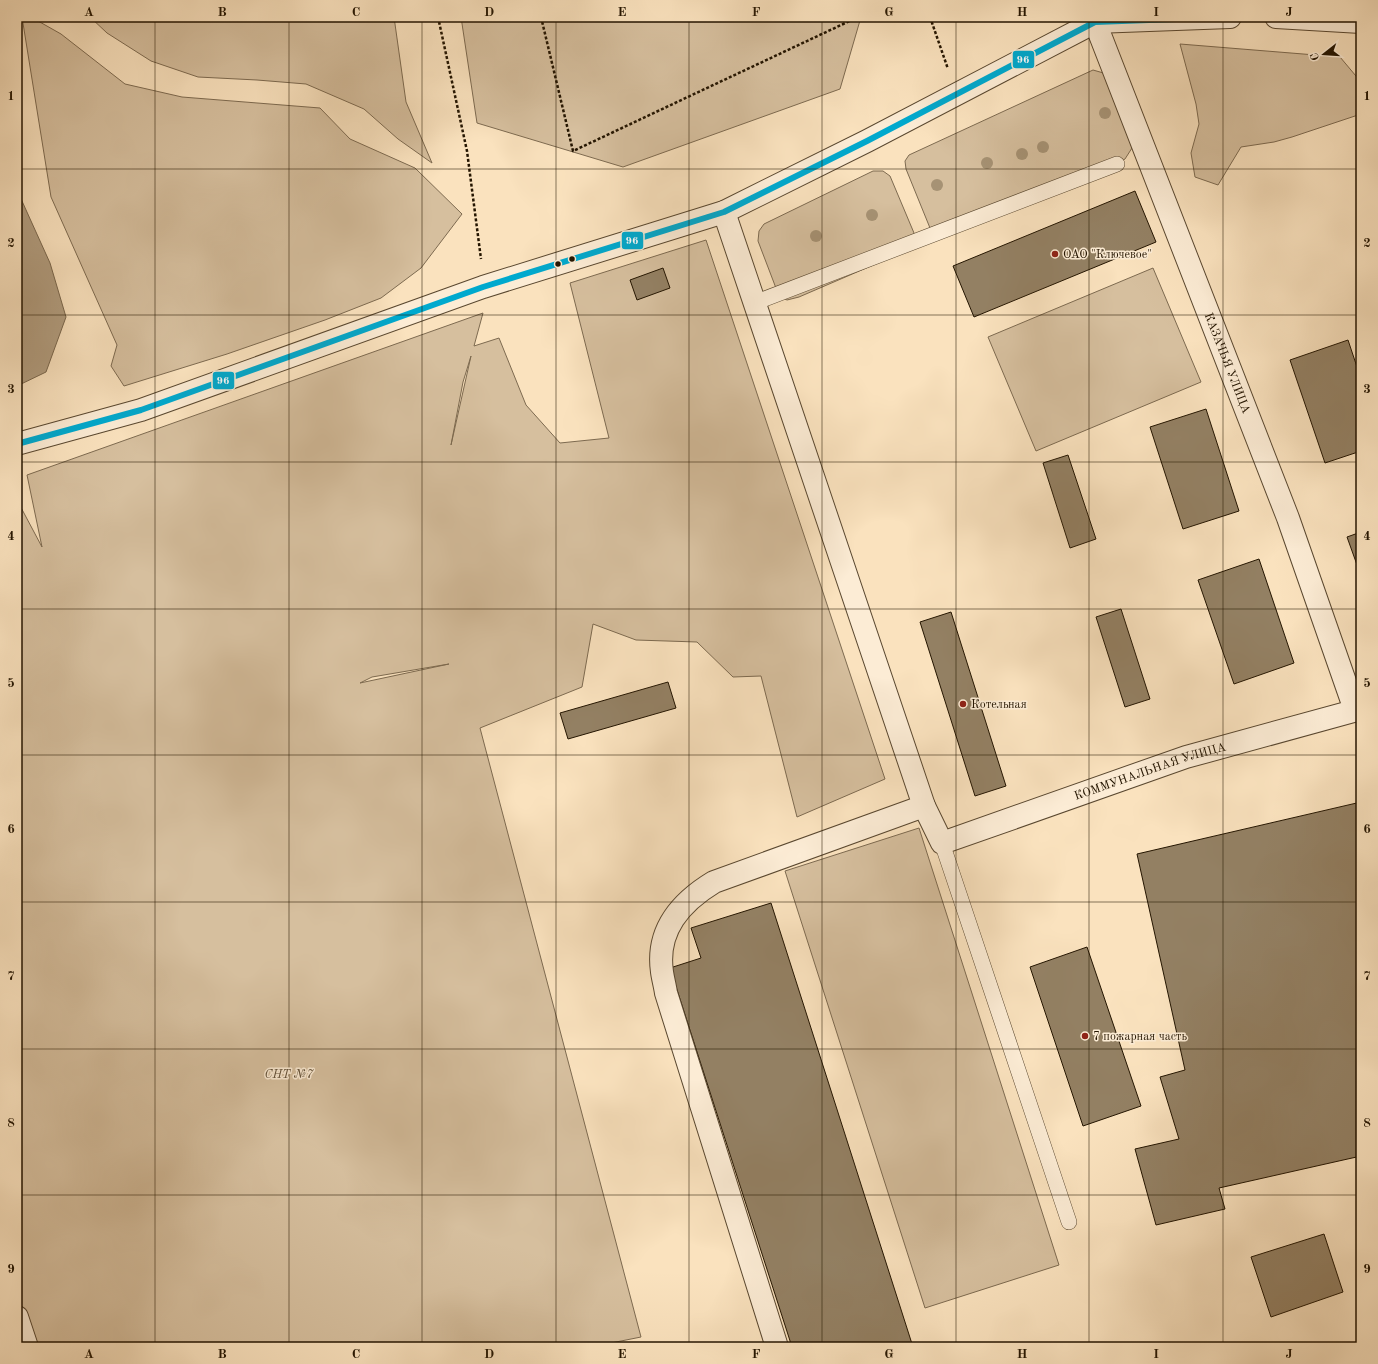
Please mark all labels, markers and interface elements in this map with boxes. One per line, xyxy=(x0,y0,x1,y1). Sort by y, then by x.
text: A xyxy=(84,6,94,19)
text: B xyxy=(217,6,227,19)
text: C xyxy=(352,6,360,19)
text: D xyxy=(484,6,494,19)
text: E xyxy=(618,6,627,19)
text: F xyxy=(752,6,761,19)
text: G xyxy=(884,6,894,19)
text: H xyxy=(1017,6,1028,19)
text: I xyxy=(1153,6,1159,19)
text: J xyxy=(1285,6,1293,19)
north arrow xyxy=(1304,34,1344,74)
line badge: 96 xyxy=(1012,50,1035,69)
text: С xyxy=(1310,51,1322,62)
text: 96 xyxy=(1017,55,1029,66)
text: 1 xyxy=(7,90,15,103)
text: 1 xyxy=(1363,90,1371,103)
line badge: 96 xyxy=(621,231,644,250)
text: 96 xyxy=(626,236,638,247)
text: 2 xyxy=(7,237,15,250)
text: 2 xyxy=(1363,237,1371,250)
marker: ОАО "Ключевое" xyxy=(1050,249,1060,259)
place label: ОАО "Ключевое" xyxy=(1063,249,1152,261)
unlabelled marker xyxy=(567,254,577,264)
unlabelled marker xyxy=(553,259,563,269)
street label: КАЗАЧЬЯ УЛИЦА xyxy=(1202,311,1252,415)
line badge: 96 xyxy=(212,371,235,390)
text: 96 xyxy=(217,376,229,387)
text: 3 xyxy=(7,383,15,396)
text: 3 xyxy=(1363,383,1371,396)
text: 4 xyxy=(7,530,15,543)
text: 4 xyxy=(1363,530,1371,543)
text: 5 xyxy=(7,677,15,690)
text: 5 xyxy=(1363,677,1371,690)
marker: Котельная xyxy=(958,699,968,709)
place label: Котельная xyxy=(971,699,1027,711)
street label: КОММУНАЛЬНАЯ УЛИЦА xyxy=(1073,741,1227,803)
text: 6 xyxy=(7,823,15,836)
text: 6 xyxy=(1363,823,1371,836)
text: 7 xyxy=(7,970,15,983)
text: 7 xyxy=(1363,970,1371,983)
marker: 7 пожарная часть xyxy=(1080,1031,1090,1041)
place label: 7 пожарная часть xyxy=(1093,1031,1188,1043)
park label: СНТ №7 xyxy=(264,1069,315,1081)
text: 8 xyxy=(7,1117,15,1130)
text: 8 xyxy=(1363,1117,1371,1130)
text: 9 xyxy=(7,1263,15,1276)
text: 9 xyxy=(1363,1263,1371,1276)
text: A xyxy=(84,1348,94,1361)
text: B xyxy=(217,1348,227,1361)
text: C xyxy=(352,1348,360,1361)
text: D xyxy=(484,1348,494,1361)
text: E xyxy=(618,1348,627,1361)
text: F xyxy=(752,1348,761,1361)
text: G xyxy=(884,1348,894,1361)
text: H xyxy=(1017,1348,1028,1361)
text: I xyxy=(1153,1348,1159,1361)
text: J xyxy=(1285,1348,1293,1361)

